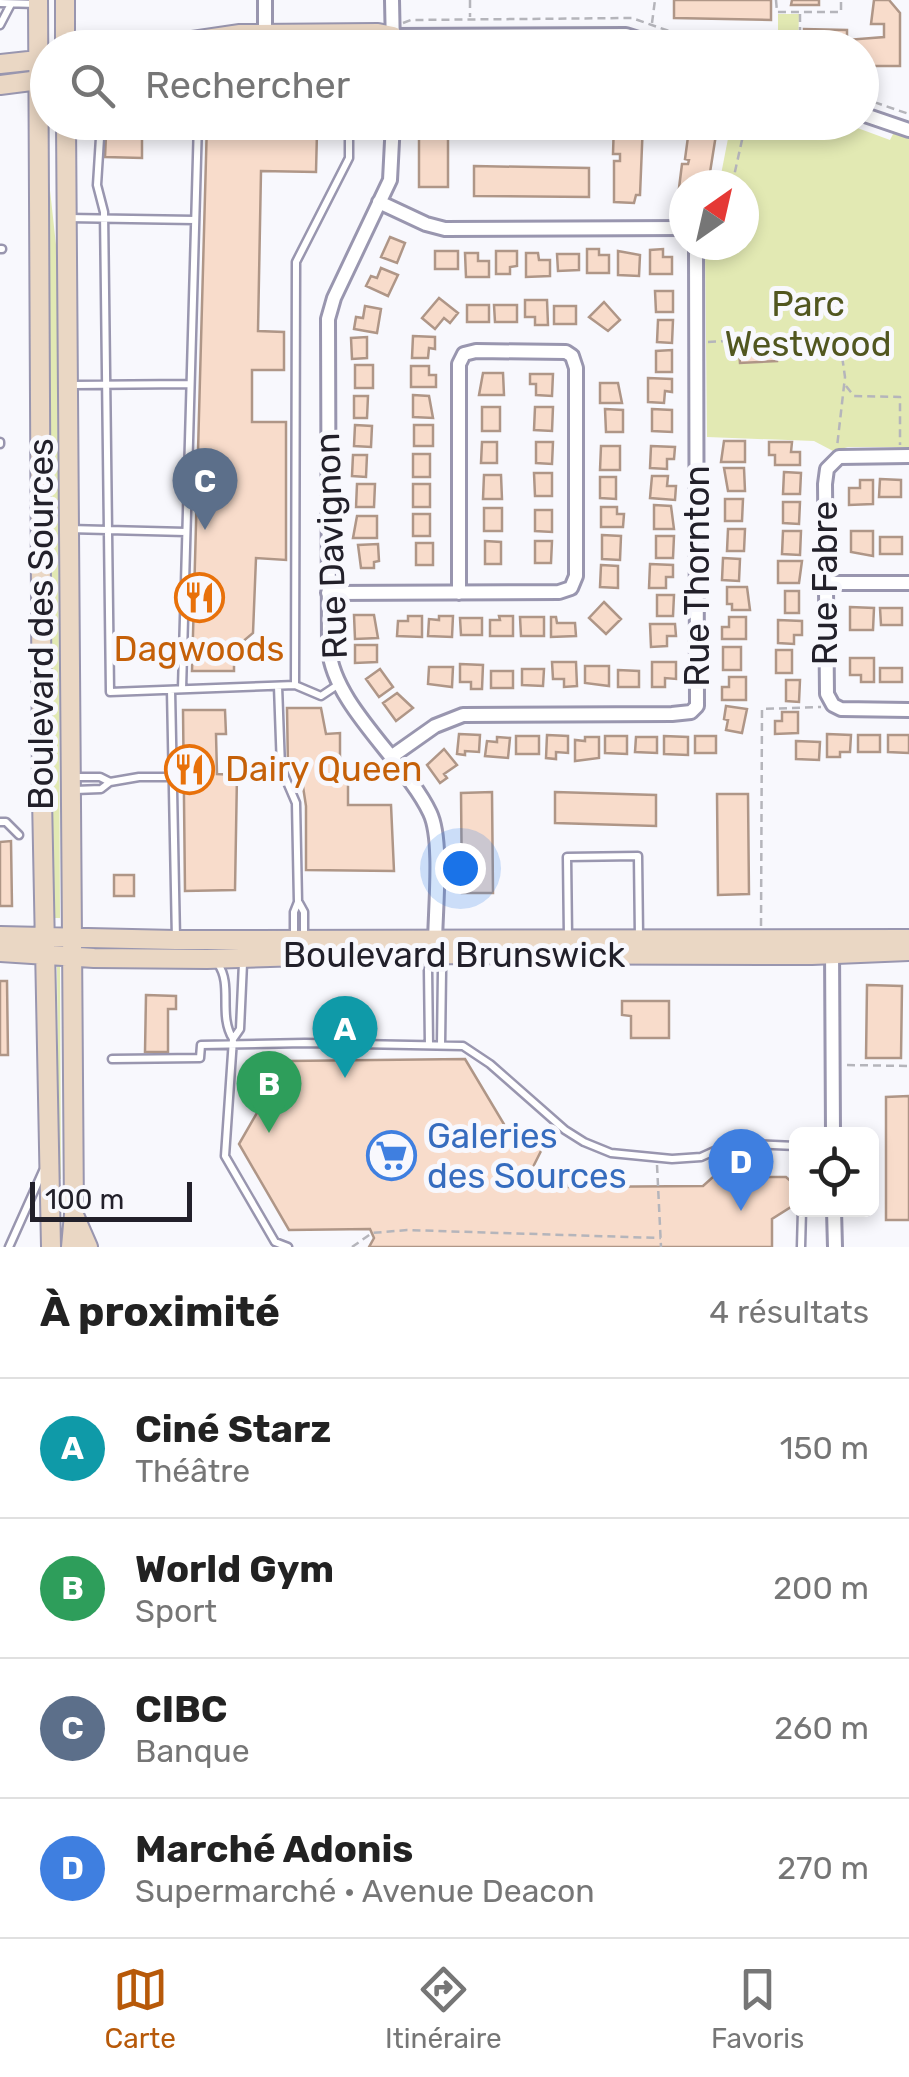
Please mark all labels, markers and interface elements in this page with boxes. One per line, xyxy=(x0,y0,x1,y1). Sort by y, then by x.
search box xyxy=(30,30,879,140)
icon: search xyxy=(65,58,120,113)
text: Rechercher xyxy=(145,62,350,108)
north arrow xyxy=(669,170,759,260)
park label: Parc Westwood xyxy=(724,283,892,365)
street label: Rue Davignon xyxy=(306,432,356,660)
street label: Boulevard des Sources xyxy=(20,438,62,810)
pin: C xyxy=(172,448,238,530)
street label: Rue Thornton xyxy=(676,465,718,687)
street label: Rue Fabre xyxy=(804,501,846,665)
restaurant icon: Dagwoods xyxy=(173,571,225,623)
place label: Dagwoods xyxy=(114,628,284,670)
restaurant icon: Dairy Queen xyxy=(164,743,216,795)
place label: Dairy Queen xyxy=(225,748,422,790)
your location xyxy=(435,843,486,894)
street label: Boulevard Brunswick xyxy=(283,934,625,976)
pin: A xyxy=(312,996,378,1078)
pin: B xyxy=(236,1050,302,1133)
place label: Galeries des Sources xyxy=(427,1115,627,1197)
map controls xyxy=(789,1127,879,1217)
button: locate xyxy=(789,1127,879,1217)
pin: D xyxy=(708,1128,774,1211)
supermarket icon: Galeries des Sources xyxy=(366,1130,418,1182)
scale bar xyxy=(30,1177,192,1222)
text: 100 m xyxy=(45,1183,124,1216)
text: À proximité xyxy=(40,1287,280,1337)
text: 4 résultats xyxy=(709,1293,869,1331)
text: Ciné Starz xyxy=(135,1406,331,1452)
text: A xyxy=(61,1429,84,1467)
text: 150 m xyxy=(780,1429,869,1467)
text: Théâtre xyxy=(135,1452,250,1490)
text: World Gym xyxy=(135,1546,334,1592)
text: B xyxy=(61,1569,84,1607)
text: 200 m xyxy=(773,1569,869,1607)
text: Sport xyxy=(135,1592,217,1630)
text: CIBC xyxy=(135,1686,227,1732)
text: C xyxy=(61,1709,84,1747)
text: 260 m xyxy=(774,1709,869,1747)
text: Banque xyxy=(135,1732,250,1770)
text: Marché Adonis xyxy=(135,1826,413,1872)
text: D xyxy=(61,1849,84,1887)
text: 270 m xyxy=(777,1849,869,1887)
text: Supermarché · Avenue Deacon xyxy=(135,1872,595,1910)
tab: Carte xyxy=(105,1962,176,2055)
tab: Itinéraire xyxy=(385,1962,502,2055)
tab: Favoris xyxy=(711,1962,804,2055)

